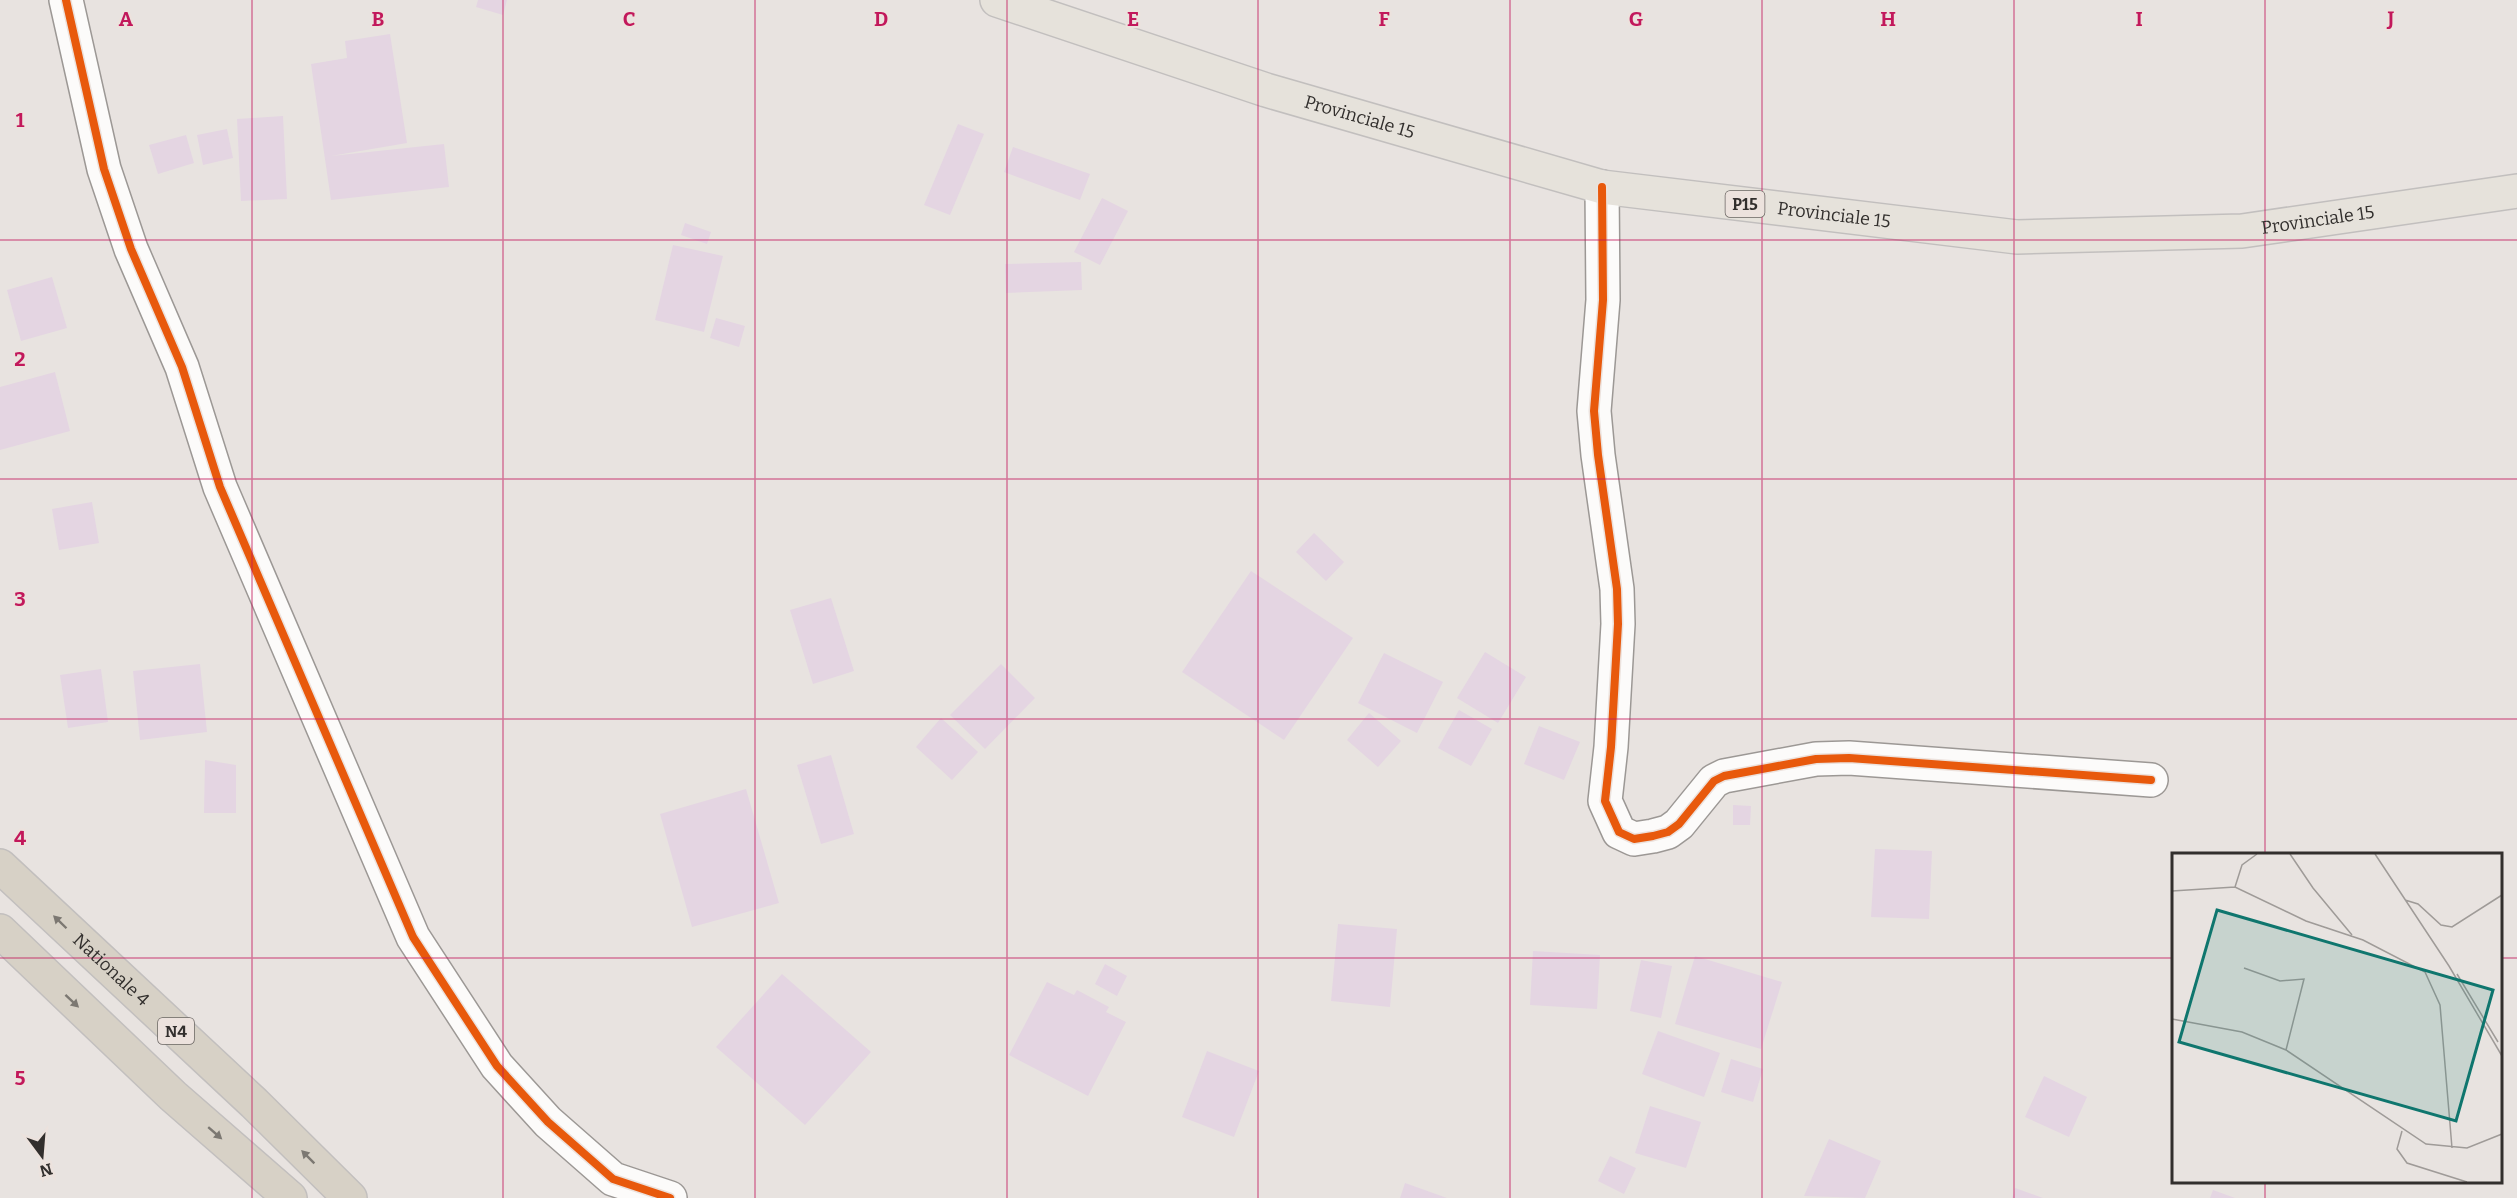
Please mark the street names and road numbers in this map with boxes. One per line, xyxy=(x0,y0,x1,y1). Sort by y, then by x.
street label: Provinciale 15 xyxy=(1302,91,1417,143)
road number: P15 xyxy=(1726,191,1764,217)
street label: Provinciale 15 xyxy=(1776,197,1892,233)
street label: Provinciale 15 xyxy=(2260,201,2376,239)
street label: Nationale 4 xyxy=(68,929,154,1011)
road number: N4 xyxy=(158,1018,194,1044)

